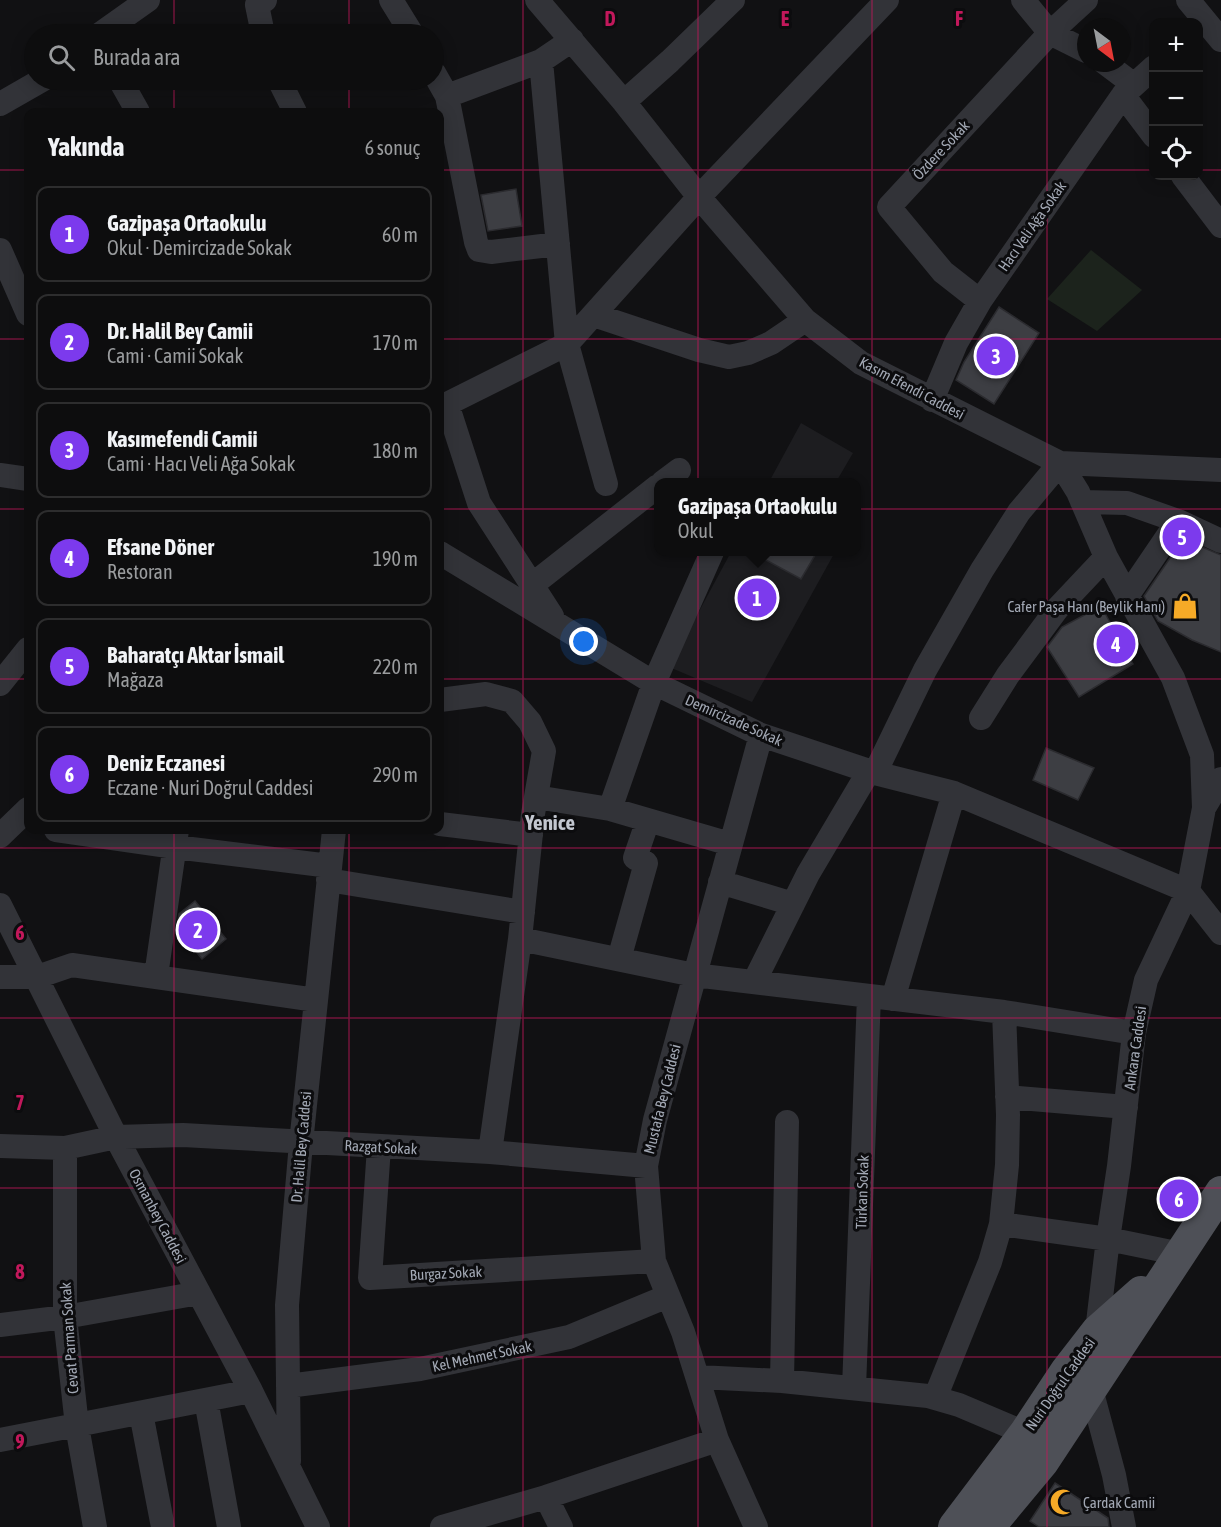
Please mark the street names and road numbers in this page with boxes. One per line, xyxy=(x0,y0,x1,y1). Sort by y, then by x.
street label: Özdere Sokak xyxy=(909,117,973,183)
street label: Hacı Veli Ağa Sokak xyxy=(995,177,1070,274)
street label: Kasım Efendi Caddesi xyxy=(857,353,967,423)
street label: Demircizade Sokak xyxy=(683,691,786,749)
street label: Ankara Caddesi xyxy=(1121,1005,1149,1091)
street label: Mustafa Bey Caddesi xyxy=(640,1042,684,1156)
street label: Dr. Halil Bey Caddesi xyxy=(288,1091,314,1203)
street label: Razgat Sokak xyxy=(344,1137,418,1157)
street label: Türkan Sokak xyxy=(852,1154,872,1229)
street label: Osmanbey Caddesi xyxy=(126,1166,190,1266)
street label: Burgaz Sokak xyxy=(409,1263,483,1283)
street label: Cevat Parman Sokak xyxy=(57,1281,81,1394)
street label: Nuri Doğrul Caddesi xyxy=(1022,1334,1098,1434)
street label: Kel Mehmet Sokak xyxy=(431,1337,534,1375)

